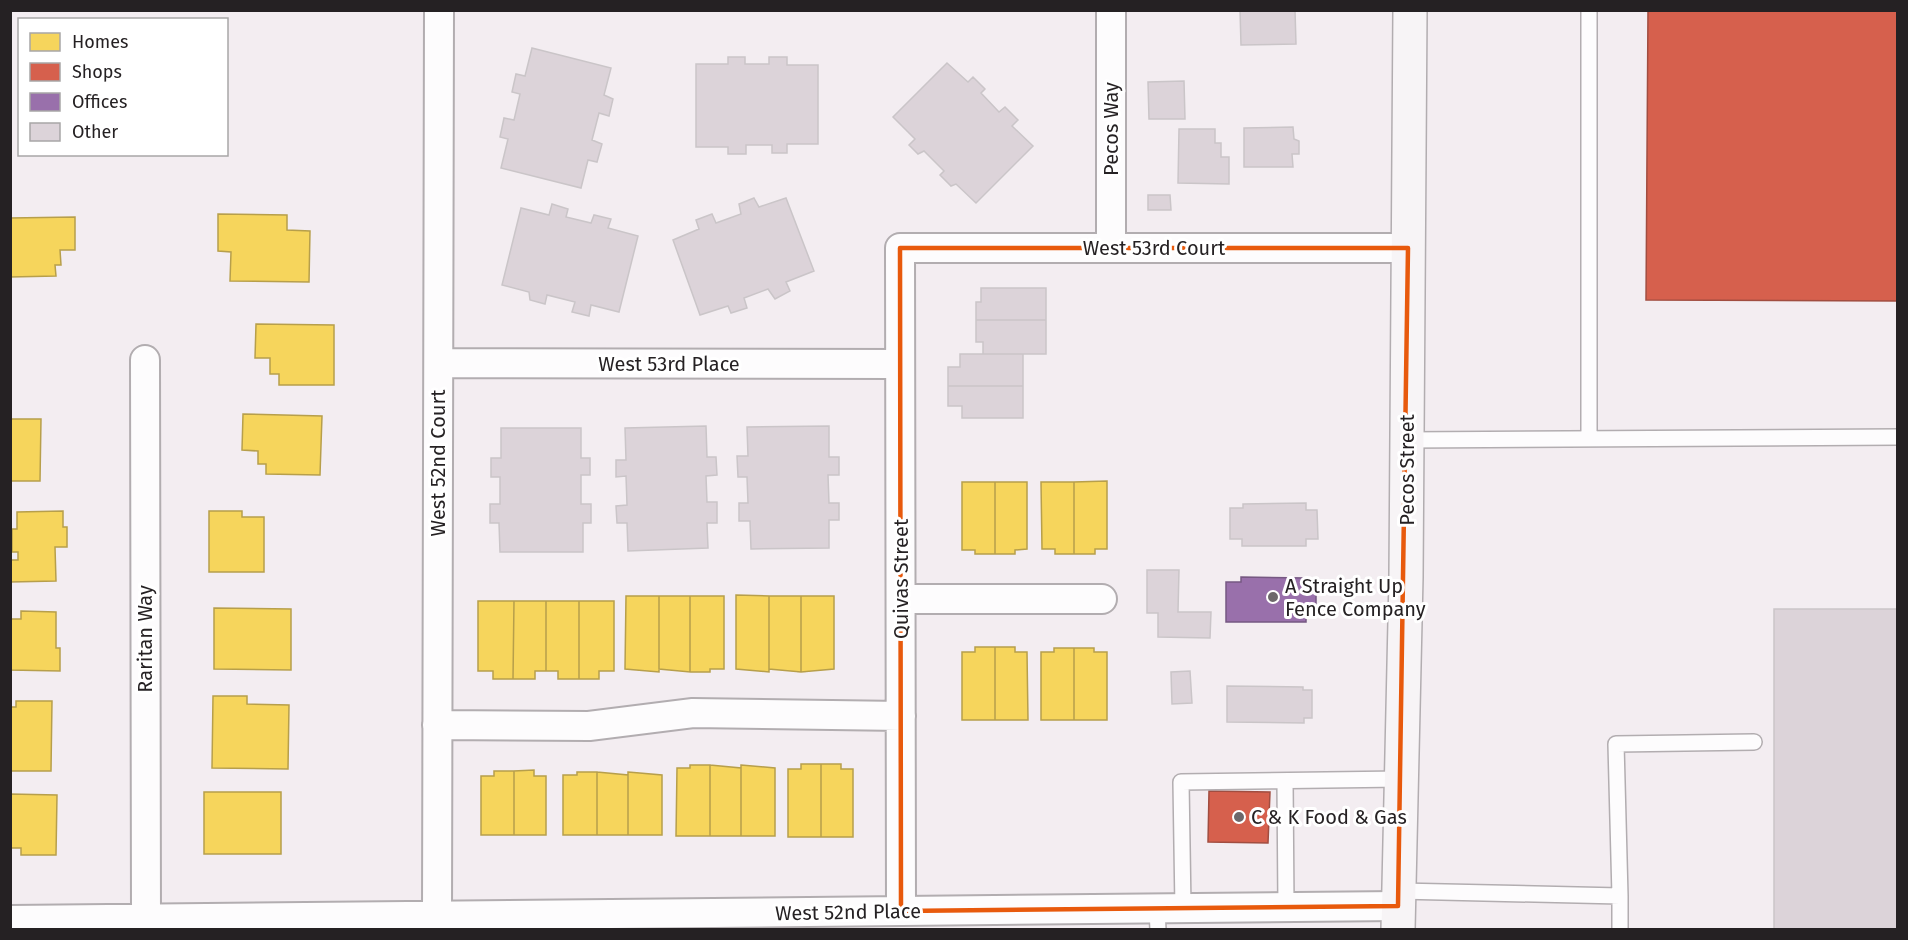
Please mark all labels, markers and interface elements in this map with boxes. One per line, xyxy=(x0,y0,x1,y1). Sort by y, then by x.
legend xyxy=(18,18,228,156)
text: Homes xyxy=(72,31,128,53)
text: Shops xyxy=(72,61,122,83)
street label: Pecos Way xyxy=(1099,82,1123,176)
text: Offices xyxy=(72,91,127,113)
text: Other xyxy=(72,121,118,143)
street label: West 53rd Court xyxy=(1083,236,1226,260)
street label: West 53rd Place xyxy=(598,352,740,376)
street label: West 52nd Court xyxy=(426,389,450,536)
street label: Pecos Street xyxy=(1395,413,1419,526)
street label: Quivas Street xyxy=(889,518,913,639)
place label: A Straight Up Fence Company xyxy=(1285,574,1426,621)
street label: Raritan Way xyxy=(133,585,157,693)
marker: A Straight Up Fence Company xyxy=(1266,590,1280,604)
place label: C & K Food & Gas xyxy=(1251,805,1407,829)
marker: C & K Food & Gas xyxy=(1232,810,1246,824)
street label: West 52nd Place xyxy=(775,899,921,925)

